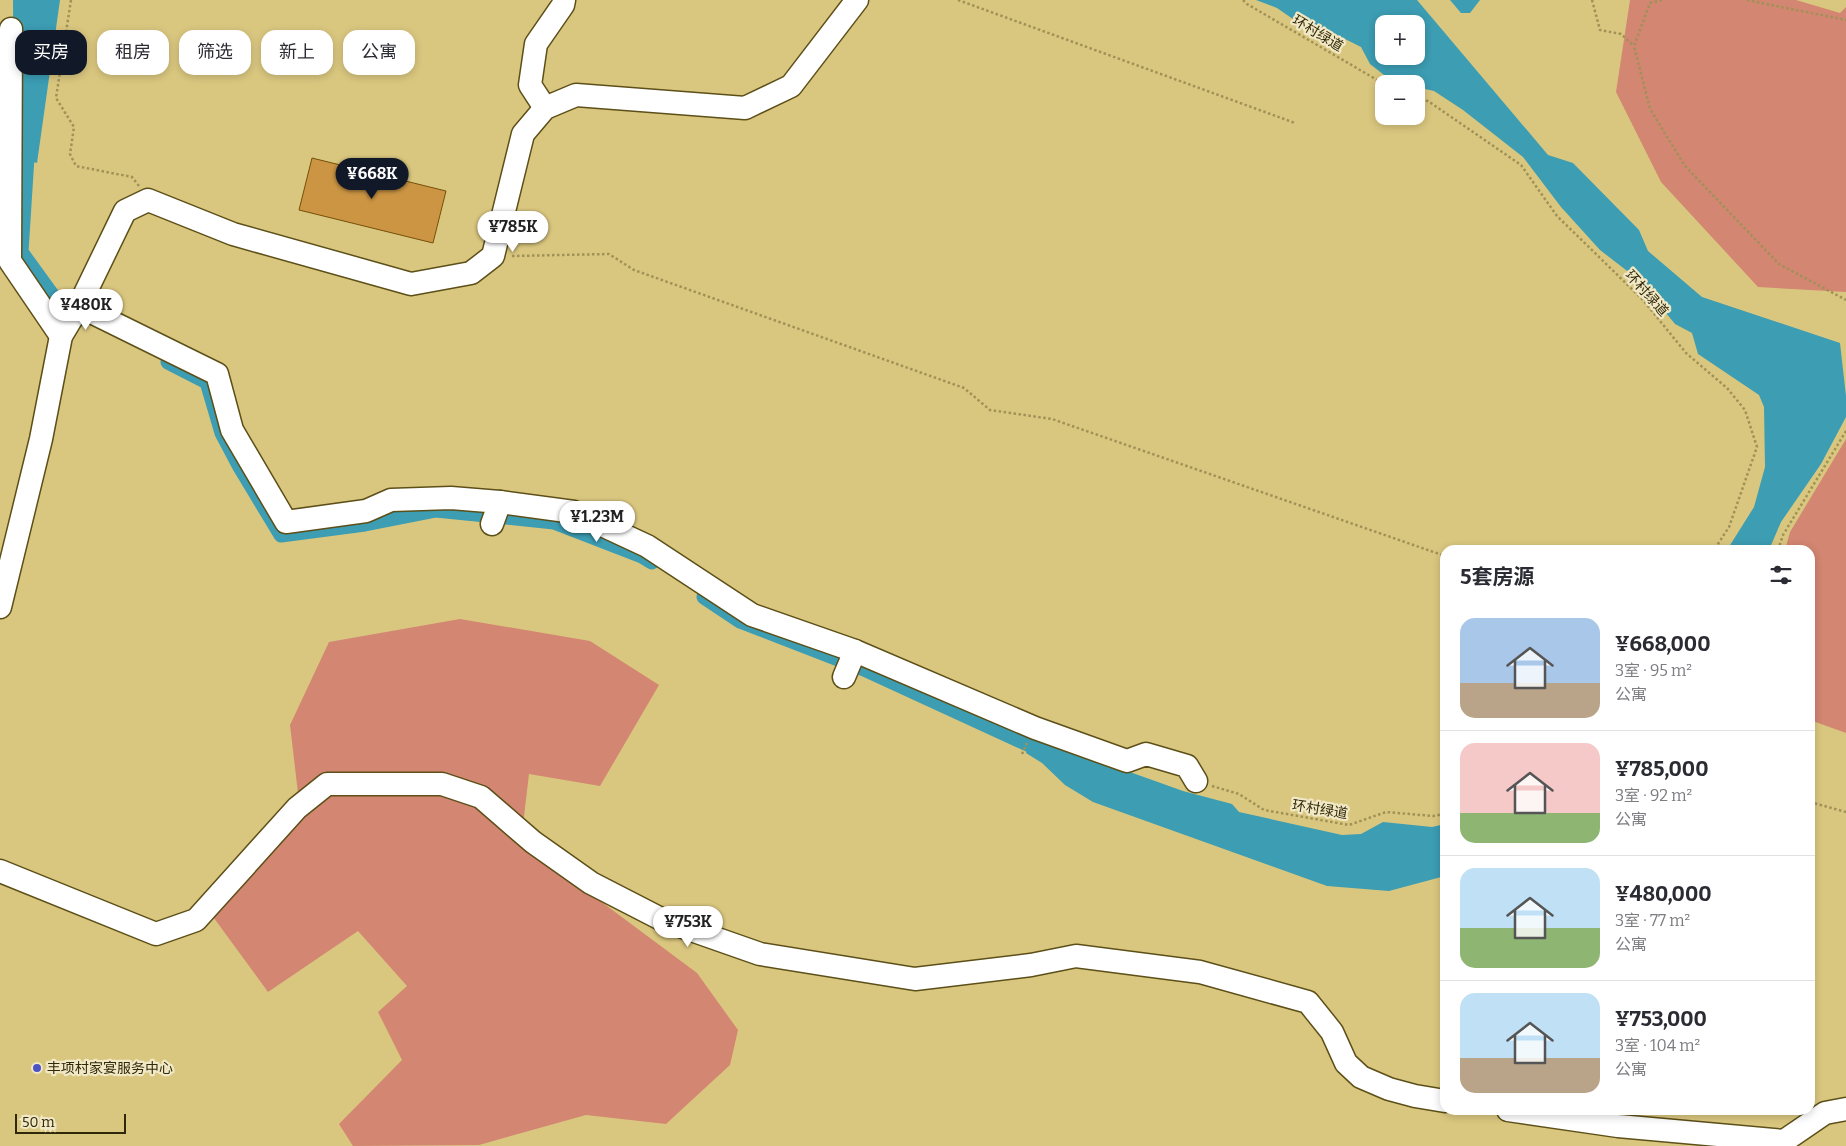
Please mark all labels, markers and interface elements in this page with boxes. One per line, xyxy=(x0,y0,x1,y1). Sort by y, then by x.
street label: 环村绿道 xyxy=(1289,12,1346,55)
map controls xyxy=(1375,15,1425,125)
button: + xyxy=(1375,15,1425,65)
chip: 买房 xyxy=(15,30,87,75)
chip: 租房 xyxy=(97,30,169,75)
chip: 筛选 xyxy=(179,30,251,75)
chip: 新上 xyxy=(261,30,333,75)
chip: 公寓 xyxy=(343,30,415,75)
button: − xyxy=(1375,75,1425,125)
pin: ¥668K xyxy=(337,158,407,200)
text: ¥668K xyxy=(347,164,397,183)
pin: ¥785K xyxy=(478,210,548,253)
text: ¥785K xyxy=(488,217,538,236)
street label: 环村绿道 xyxy=(1622,267,1672,320)
pin: ¥480K xyxy=(51,288,121,331)
text: ¥480K xyxy=(60,295,112,314)
pin: ¥1.23M xyxy=(556,500,638,543)
text: ¥1.23M xyxy=(570,507,624,526)
icon: filters xyxy=(1767,561,1795,589)
text: 5套房源 xyxy=(1460,564,1535,590)
text: ¥668,000 xyxy=(1615,631,1711,657)
icon: home xyxy=(1500,638,1560,698)
text: 3室 · 95 m² xyxy=(1615,661,1692,680)
text: 公寓 xyxy=(1615,685,1647,704)
text: ¥785,000 xyxy=(1615,756,1709,782)
icon: home xyxy=(1500,763,1560,823)
text: 3室 · 92 m² xyxy=(1615,786,1692,805)
street label: 环村绿道 xyxy=(1291,797,1349,822)
text: 公寓 xyxy=(1615,810,1647,829)
text: ¥480,000 xyxy=(1615,881,1712,907)
icon: home xyxy=(1500,888,1560,948)
pin: ¥753K xyxy=(653,906,723,948)
text: 3室 · 77 m² xyxy=(1615,911,1690,930)
text: ¥753K xyxy=(664,912,712,931)
text: 公寓 xyxy=(1615,935,1647,954)
text: ¥753,000 xyxy=(1615,1006,1707,1032)
icon: home xyxy=(1500,1013,1560,1073)
text: 3室 · 104 m² xyxy=(1615,1036,1700,1055)
place label: 丰项村家宴服务中心 xyxy=(47,1060,173,1077)
text: 公寓 xyxy=(1615,1060,1647,1079)
marker: 丰项村家宴服务中心 xyxy=(31,1062,43,1074)
scale bar xyxy=(15,1111,126,1134)
text: 50 m xyxy=(22,1114,55,1131)

